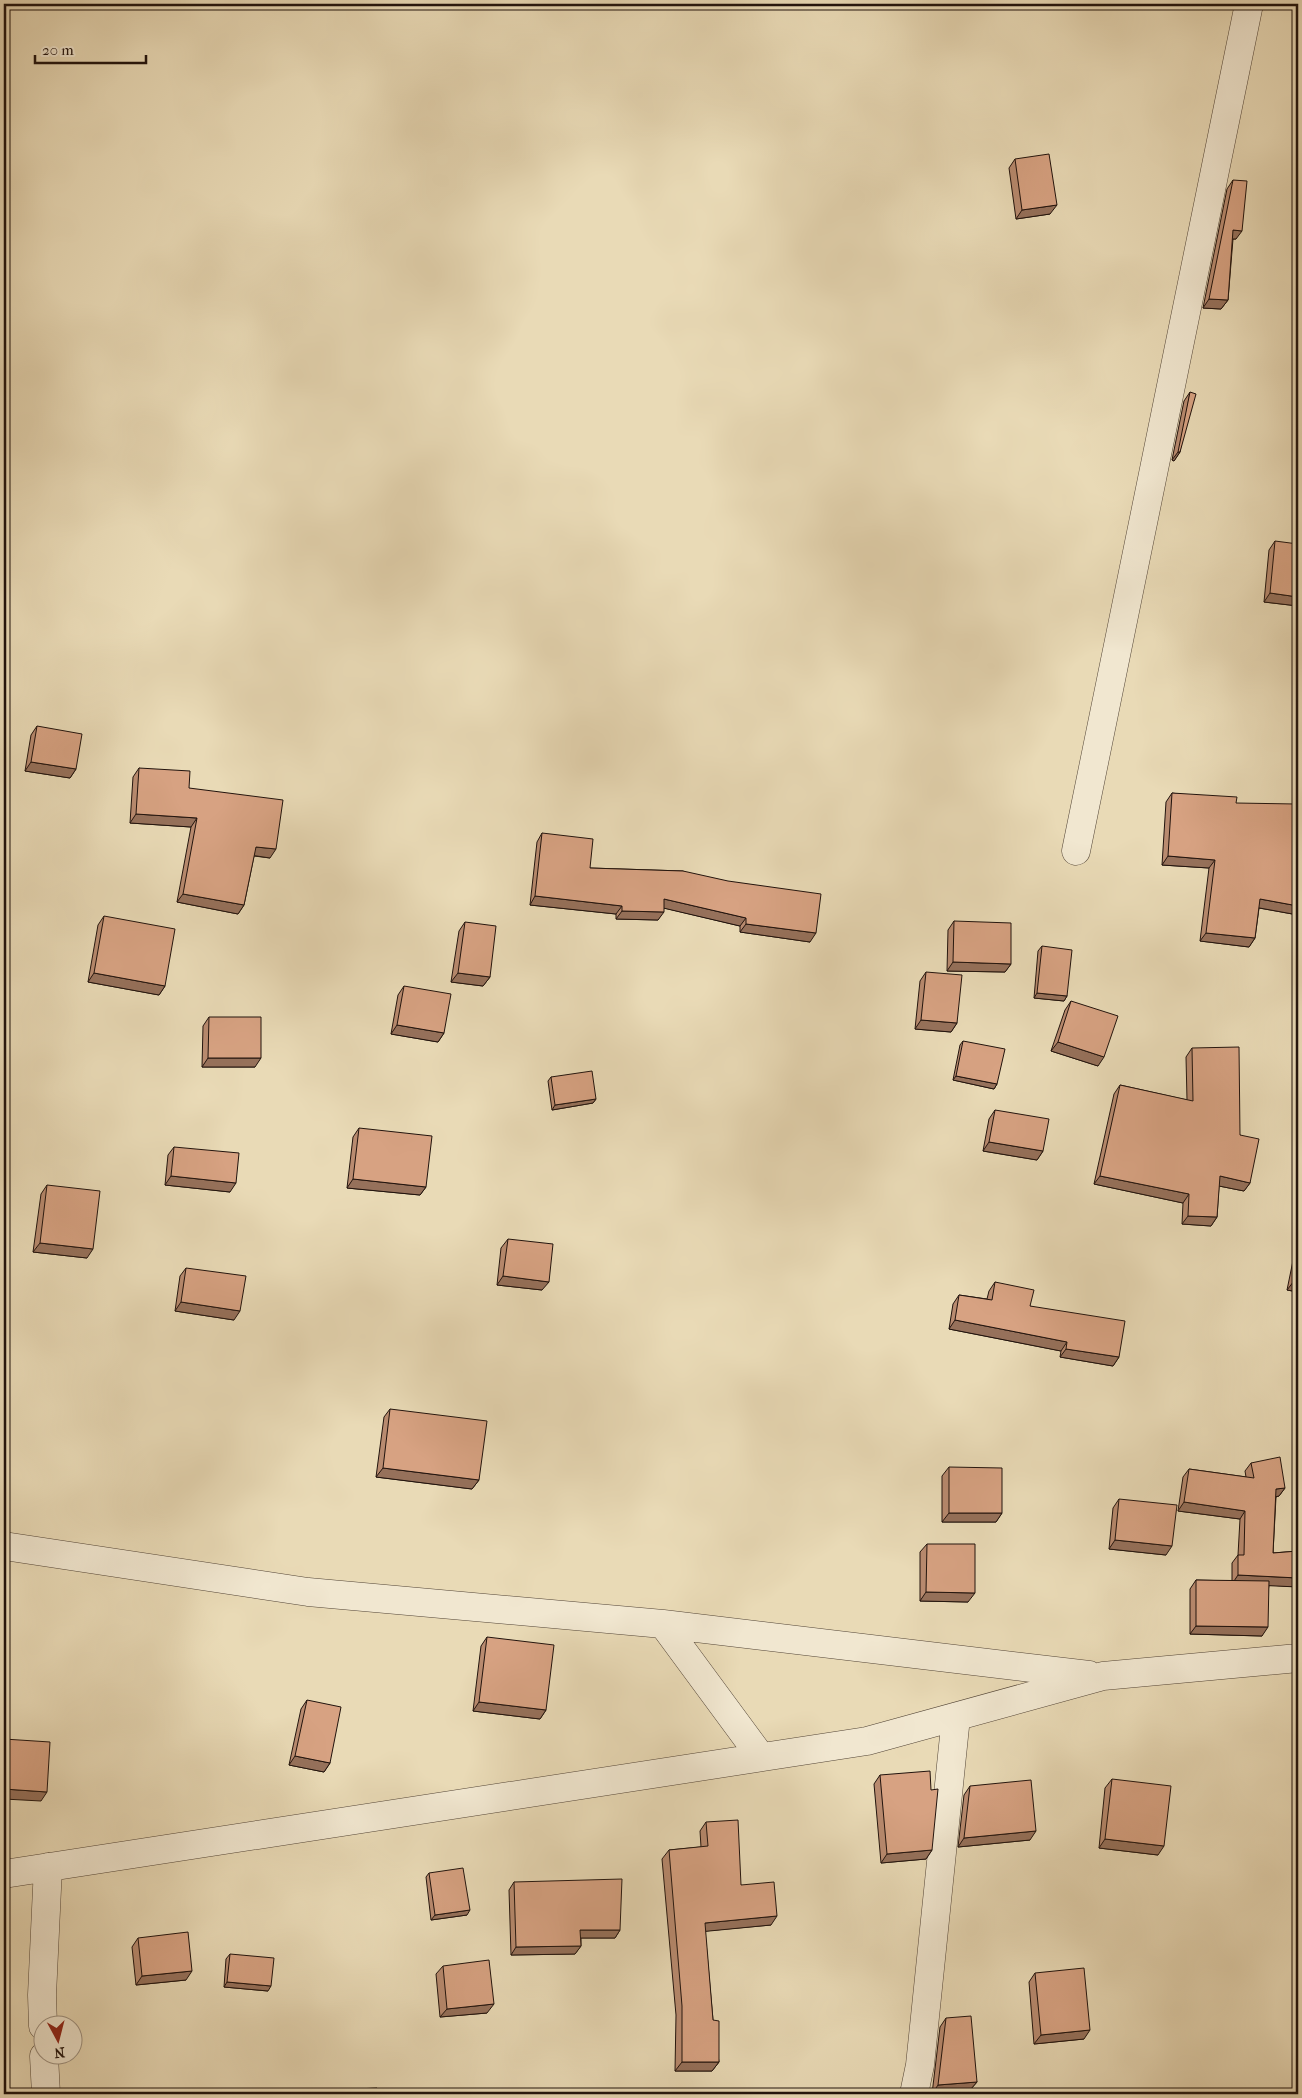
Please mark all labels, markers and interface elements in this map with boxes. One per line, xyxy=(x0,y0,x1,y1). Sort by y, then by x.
scale bar xyxy=(35,32,146,64)
text: 20 m xyxy=(42,41,74,59)
north arrow xyxy=(32,2016,82,2066)
text: N xyxy=(53,2043,66,2062)

